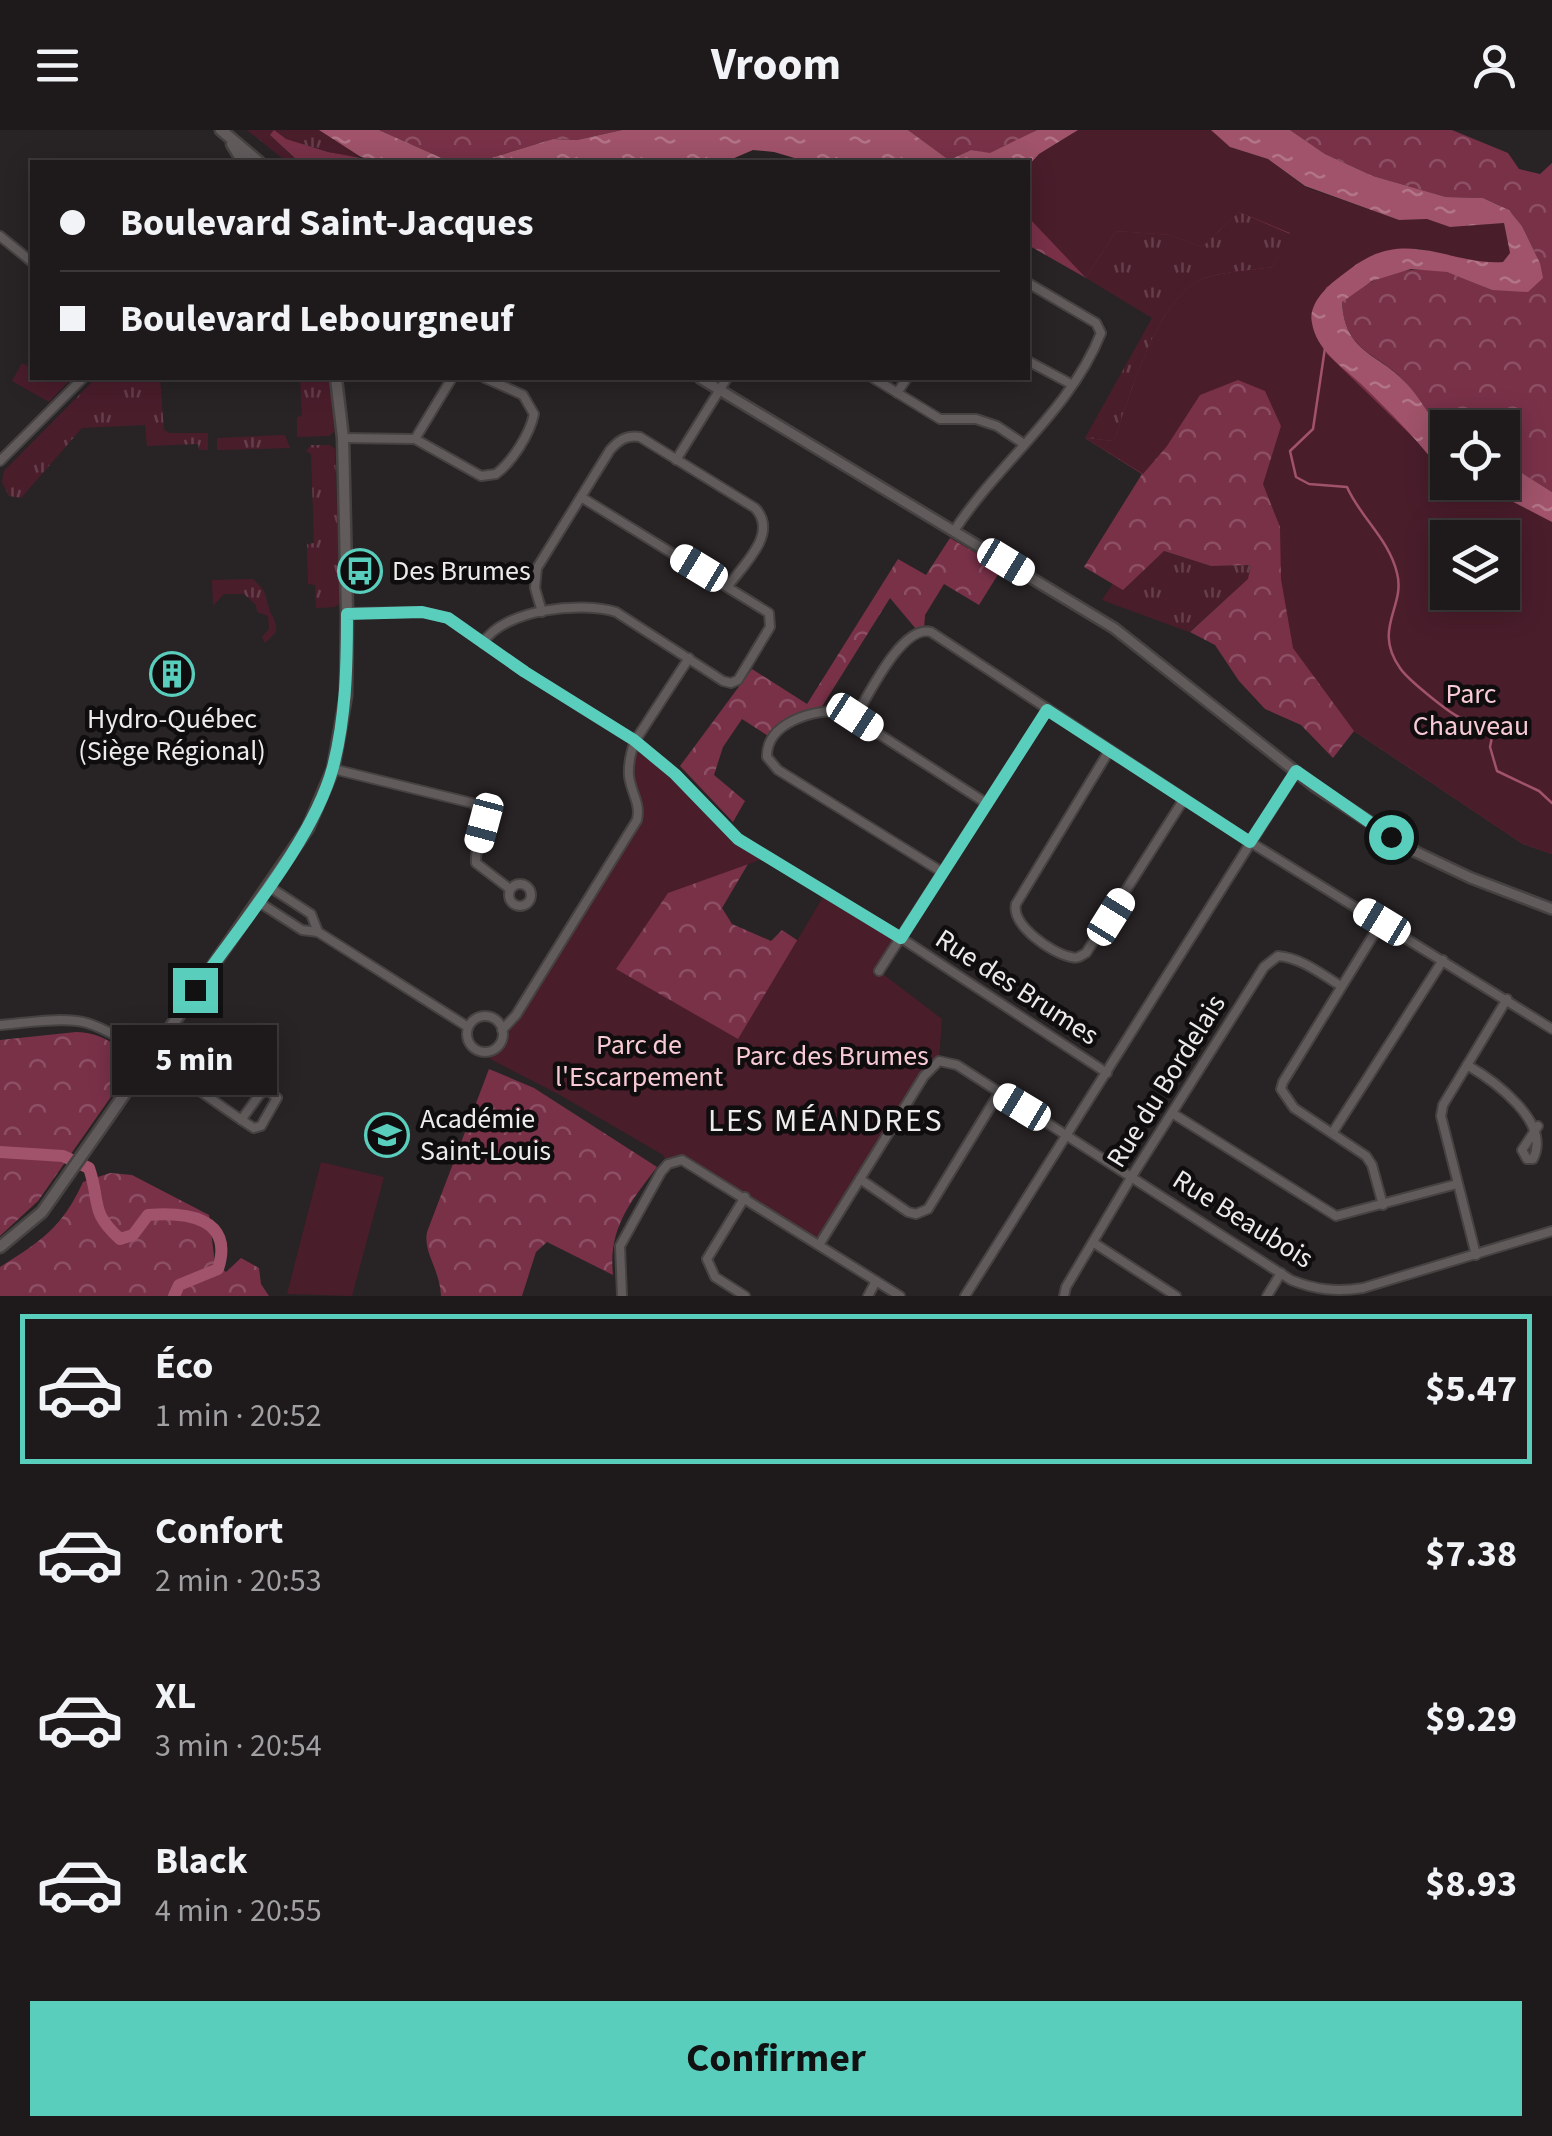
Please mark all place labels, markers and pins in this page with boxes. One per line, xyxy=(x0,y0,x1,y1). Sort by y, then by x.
bus stop icon: Des Brumes xyxy=(337,548,383,594)
place label: Des Brumes xyxy=(392,551,531,591)
building icon: Hydro-Québec (Siège Régional) xyxy=(149,651,195,697)
place label: Hydro-Québec (Siège Régional) xyxy=(78,699,266,771)
place label: Académie Saint-Louis xyxy=(420,1099,551,1171)
school or university icon: Académie Saint-Louis xyxy=(364,1112,410,1158)

